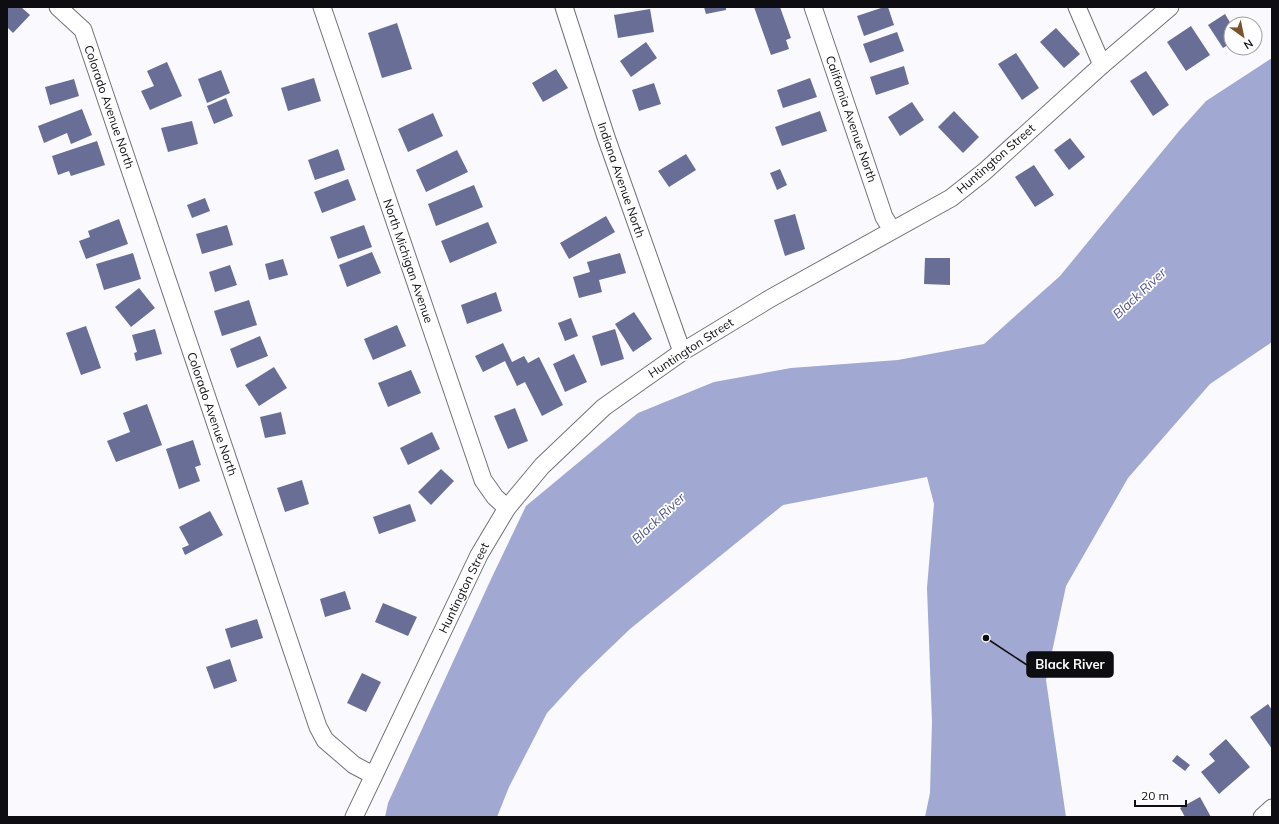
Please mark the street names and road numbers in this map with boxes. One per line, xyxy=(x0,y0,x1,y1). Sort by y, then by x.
street label: Colorado Avenue North xyxy=(81,43,138,171)
street label: California Avenue North xyxy=(823,54,880,184)
street label: Indiana Avenue North xyxy=(595,120,648,240)
street label: Huntington Street xyxy=(953,121,1038,197)
street label: North Michigan Avenue xyxy=(380,197,437,325)
street label: Huntington Street xyxy=(645,314,736,381)
street label: Colorado Avenue North xyxy=(184,350,241,478)
street label: Huntington Street xyxy=(435,540,492,635)

